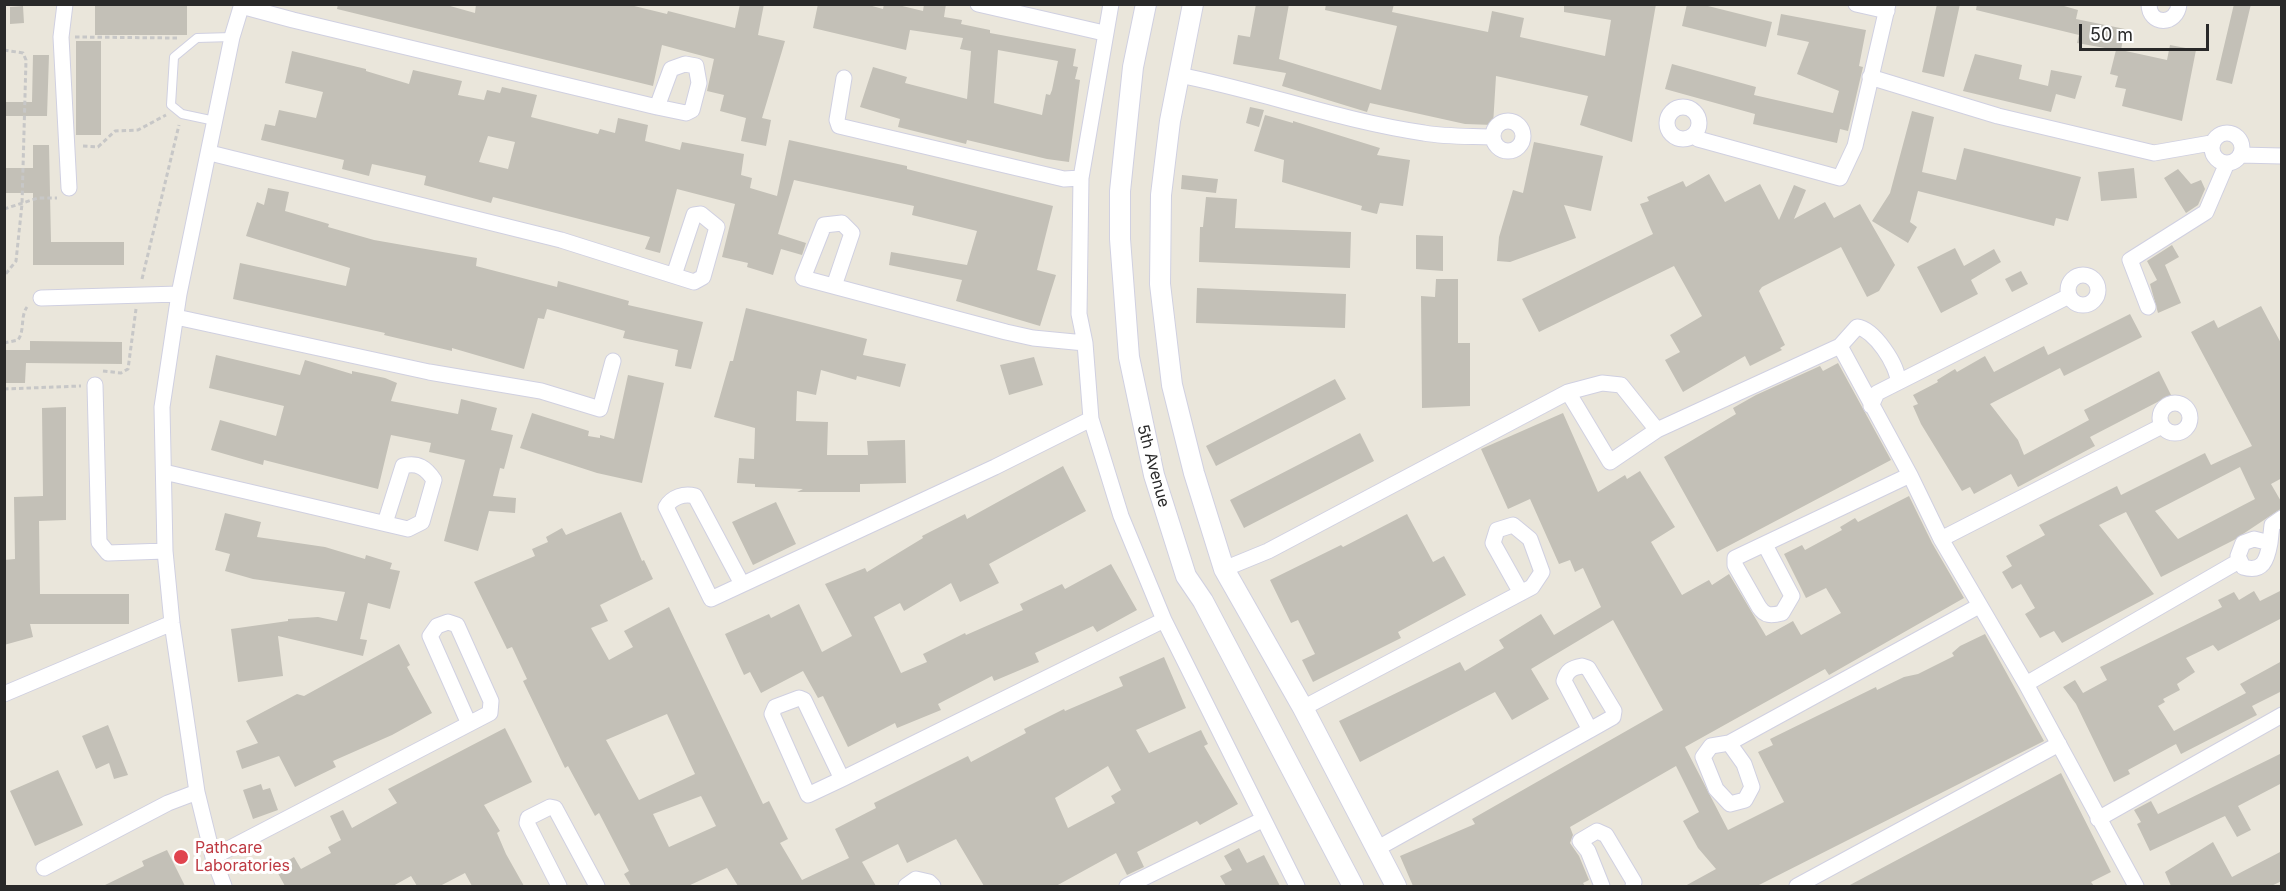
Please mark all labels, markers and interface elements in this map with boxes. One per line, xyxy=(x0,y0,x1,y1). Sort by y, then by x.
scale bar xyxy=(2082,12,2212,50)
text: 50 m xyxy=(2090,24,2133,45)
street label: 5th Avenue xyxy=(1133,422,1173,510)
place label: Pathcare Laboratories xyxy=(195,838,290,876)
marker: Pathcare Laboratories xyxy=(172,848,190,866)

